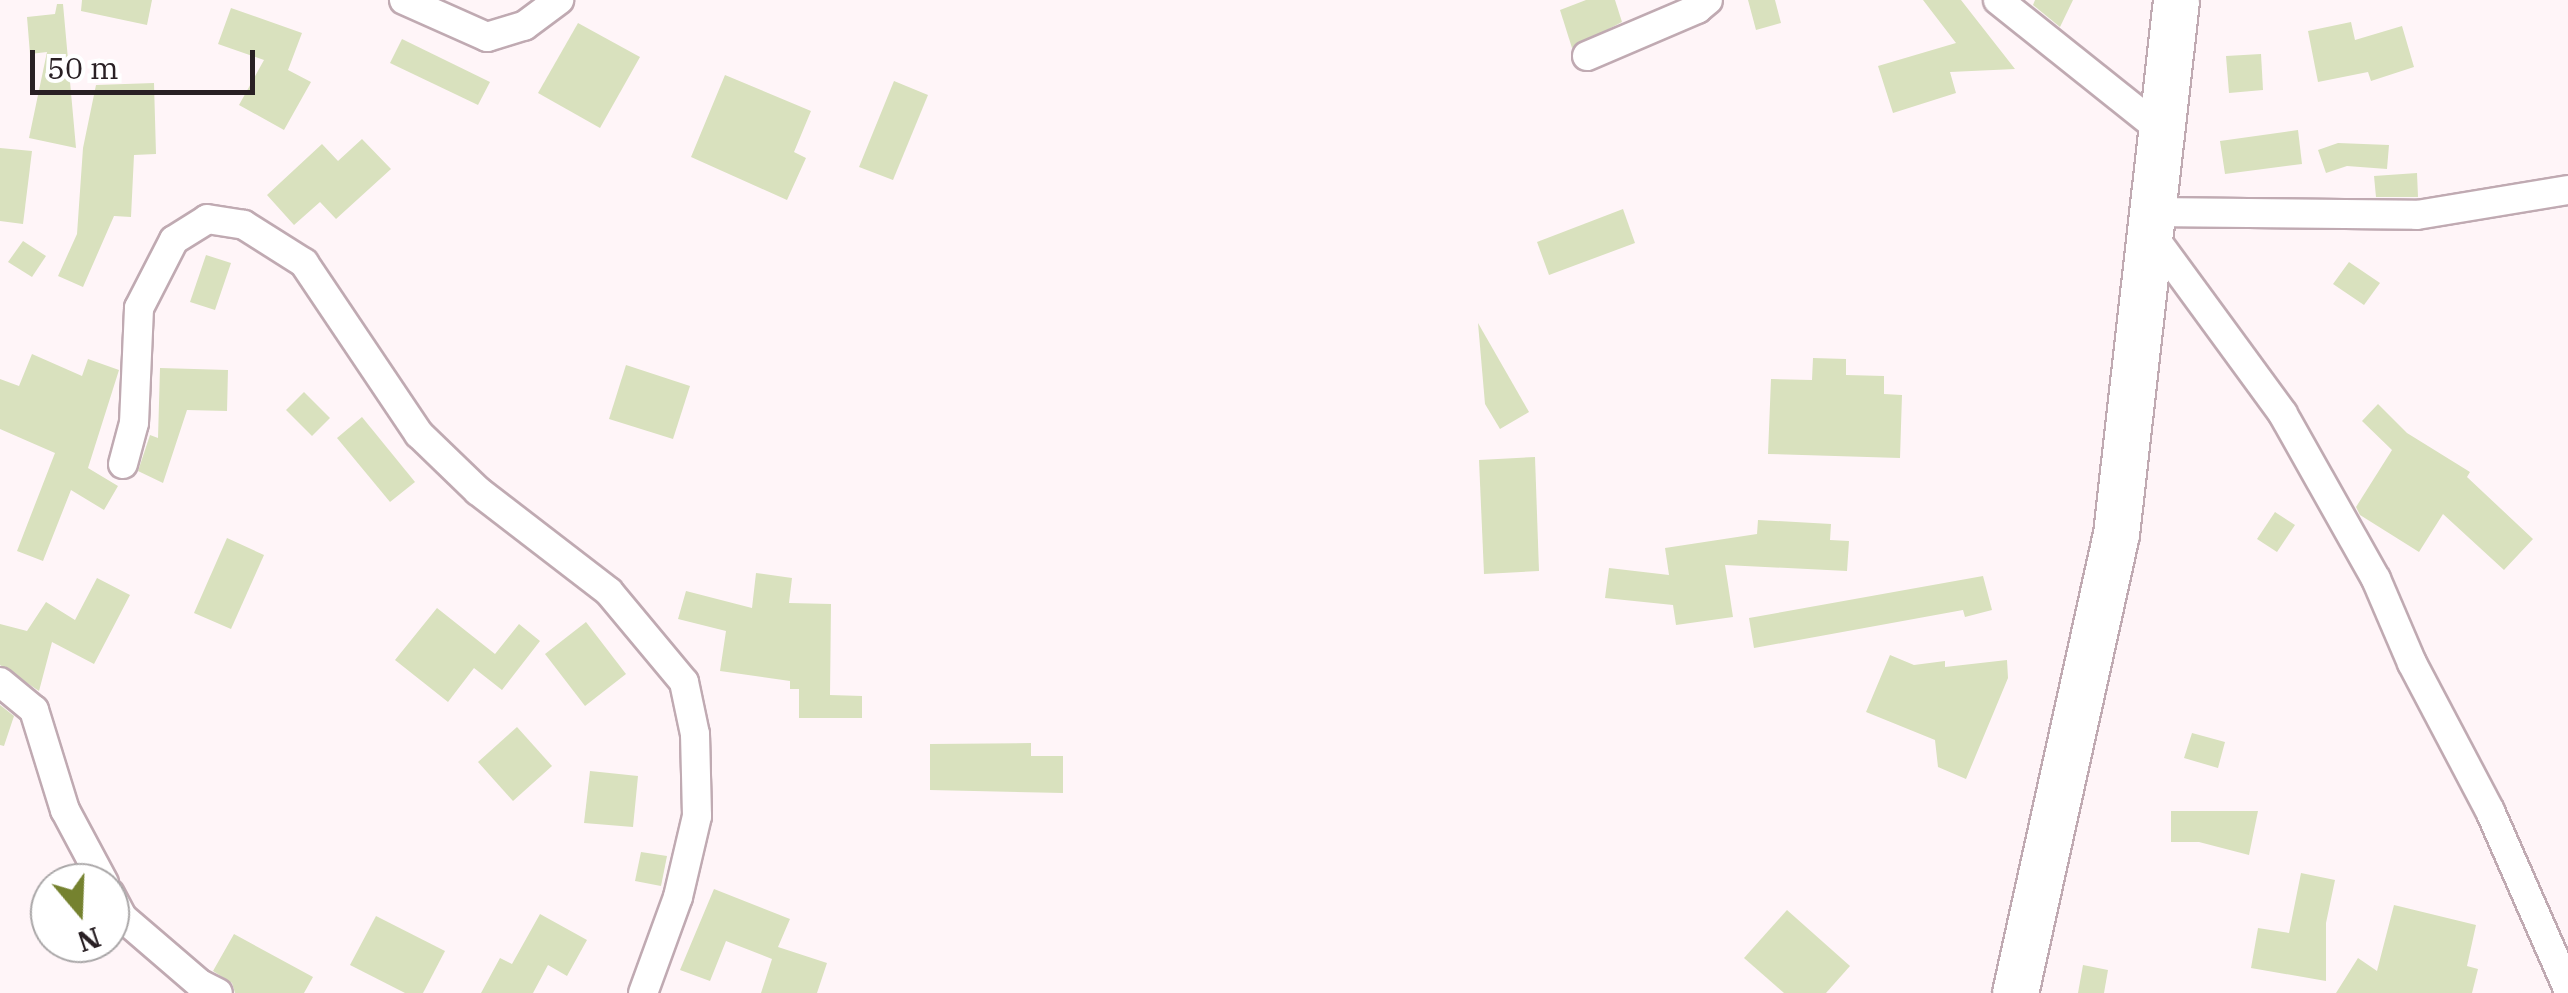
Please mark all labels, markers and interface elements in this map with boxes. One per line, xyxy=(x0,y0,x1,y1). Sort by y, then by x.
scale bar xyxy=(35,30,260,92)
text: 50 m xyxy=(47,48,119,87)
north arrow xyxy=(30,863,130,963)
text: N xyxy=(73,919,106,961)

